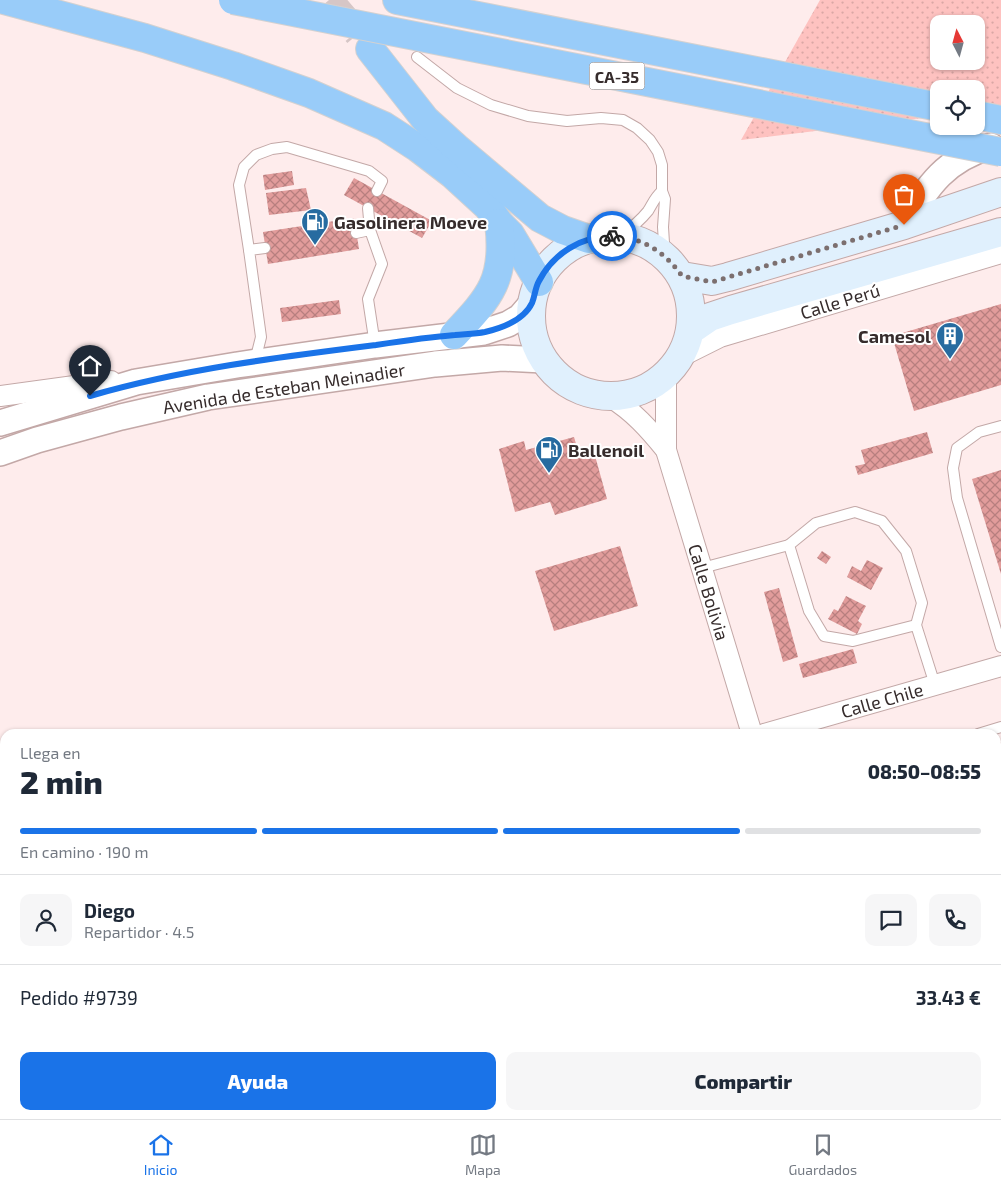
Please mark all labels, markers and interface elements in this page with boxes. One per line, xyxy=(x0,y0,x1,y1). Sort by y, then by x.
north arrow xyxy=(930,15,985,70)
map controls xyxy=(930,15,985,135)
road number: CA-35 xyxy=(590,62,644,90)
button: locate xyxy=(930,80,985,135)
pin xyxy=(883,174,925,225)
icon: bag xyxy=(890,181,918,209)
fuel station icon: Gasolinera Moeve xyxy=(300,207,330,246)
place label: Gasolinera Moeve xyxy=(334,211,487,233)
courier xyxy=(587,211,637,261)
icon: bike xyxy=(598,222,626,250)
street label: Calle Perú xyxy=(797,278,883,324)
building icon: Camesol xyxy=(935,321,965,360)
place label: Camesol xyxy=(858,325,931,347)
pin xyxy=(69,345,111,396)
icon: home xyxy=(76,352,104,380)
street label: Avenida de Esteban Meinadier xyxy=(161,358,407,418)
fuel station icon: Ballenoil xyxy=(534,435,564,474)
place label: Ballenoil xyxy=(568,439,644,461)
street label: Calle Bolivia xyxy=(684,541,734,643)
street label: Calle Chile xyxy=(838,678,926,722)
text: Llega en xyxy=(20,743,81,762)
text: 08:50–08:55 xyxy=(868,760,981,783)
text: 2 min xyxy=(20,762,103,800)
text: En camino · 190 m xyxy=(20,842,148,861)
button: person xyxy=(20,894,72,946)
button: chat xyxy=(865,894,917,946)
button: phone xyxy=(929,894,981,946)
text: Diego xyxy=(84,899,135,922)
text: Repartidor · 4.5 xyxy=(84,922,194,941)
text: Pedido #9739 xyxy=(20,986,138,1009)
text: 33.43 € xyxy=(916,986,981,1009)
button: Ayuda xyxy=(20,1052,496,1110)
button: Compartir xyxy=(506,1052,981,1110)
tab: Inicio xyxy=(144,1131,177,1178)
tab: Mapa xyxy=(465,1131,501,1178)
tab: Guardados xyxy=(788,1131,857,1178)

